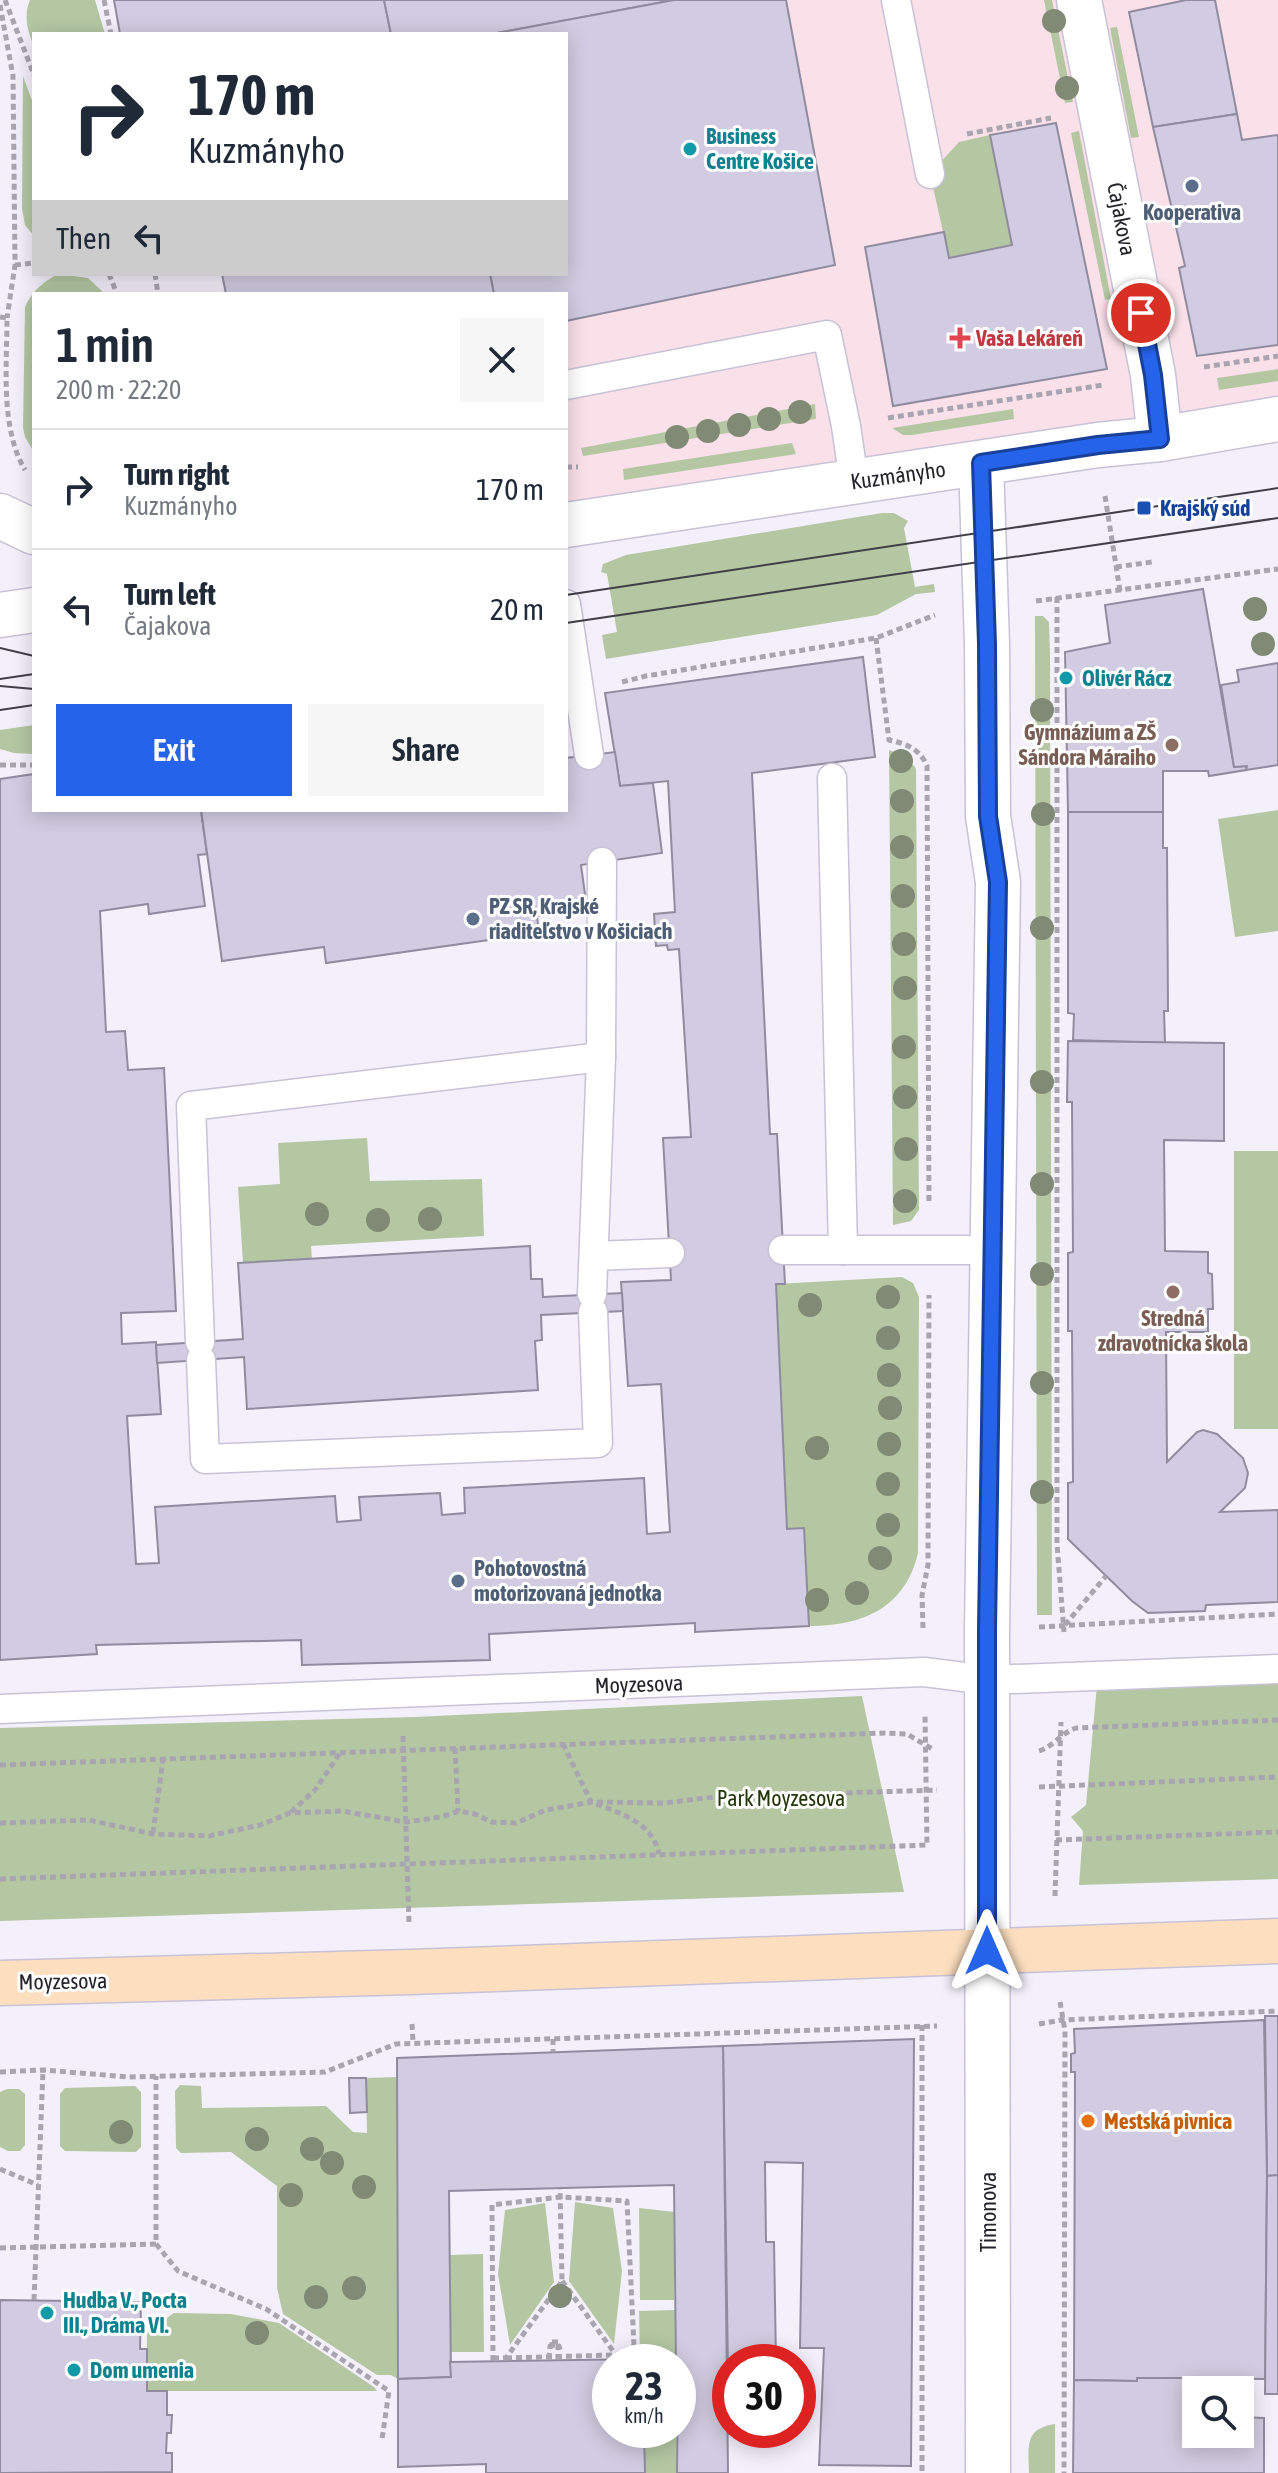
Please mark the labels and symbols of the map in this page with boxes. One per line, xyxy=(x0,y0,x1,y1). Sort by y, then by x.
place label: Business Centre Košice xyxy=(706,123,814,174)
marker: Business Centre Košice xyxy=(681,140,699,158)
marker: Kooperativa xyxy=(1183,177,1201,195)
street label: Čajakova xyxy=(1102,180,1142,258)
place label: Kooperativa xyxy=(1143,199,1241,225)
pin xyxy=(1107,279,1175,347)
place label: Vaša Lekáreň xyxy=(975,325,1083,351)
marker: Vaša Lekáreň xyxy=(951,329,969,347)
street label: Kuzmányho xyxy=(849,455,947,495)
place label: Krajský súd xyxy=(1160,495,1250,521)
marker: Krajský súd xyxy=(1135,499,1153,517)
place label: Olivér Rácz xyxy=(1082,665,1171,691)
marker: Olivér Rácz xyxy=(1057,669,1075,687)
place label: Gymnázium a ZŠ Sándora Máraiho xyxy=(1018,719,1156,770)
marker: Gymnázium a ZŠ Sándora Máraiho xyxy=(1163,736,1181,754)
place label: PZ SR, Krajské riaditeľstvo v Košiciach xyxy=(489,893,672,944)
marker: PZ SR, Krajské riaditeľstvo v Košiciach xyxy=(464,910,482,928)
marker: Stredná zdravotnícka škola xyxy=(1164,1283,1182,1301)
place label: Stredná zdravotnícka škola xyxy=(1098,1305,1248,1356)
place label: Pohotovostná motorizovaná jednotka xyxy=(474,1555,662,1606)
marker: Pohotovostná motorizovaná jednotka xyxy=(449,1572,467,1590)
street label: Moyzesova xyxy=(594,1669,684,1699)
park label: Park Moyzesova xyxy=(717,1785,845,1811)
position arrow xyxy=(945,1909,1029,1993)
street label: Moyzesova xyxy=(18,1967,108,1995)
place label: Mestská pivnica xyxy=(1104,2108,1232,2134)
marker: Mestská pivnica xyxy=(1079,2112,1097,2130)
street label: Timonova xyxy=(975,2172,1001,2252)
place label: Hudba V., Pocta III., Dráma VI. xyxy=(63,2287,187,2338)
marker: Hudba V., Pocta III., Dráma VI. xyxy=(38,2304,56,2322)
speed limit sign: 30 xyxy=(712,2344,816,2448)
place label: Dom umenia xyxy=(90,2357,194,2383)
marker: Dom umenia xyxy=(65,2361,83,2379)

